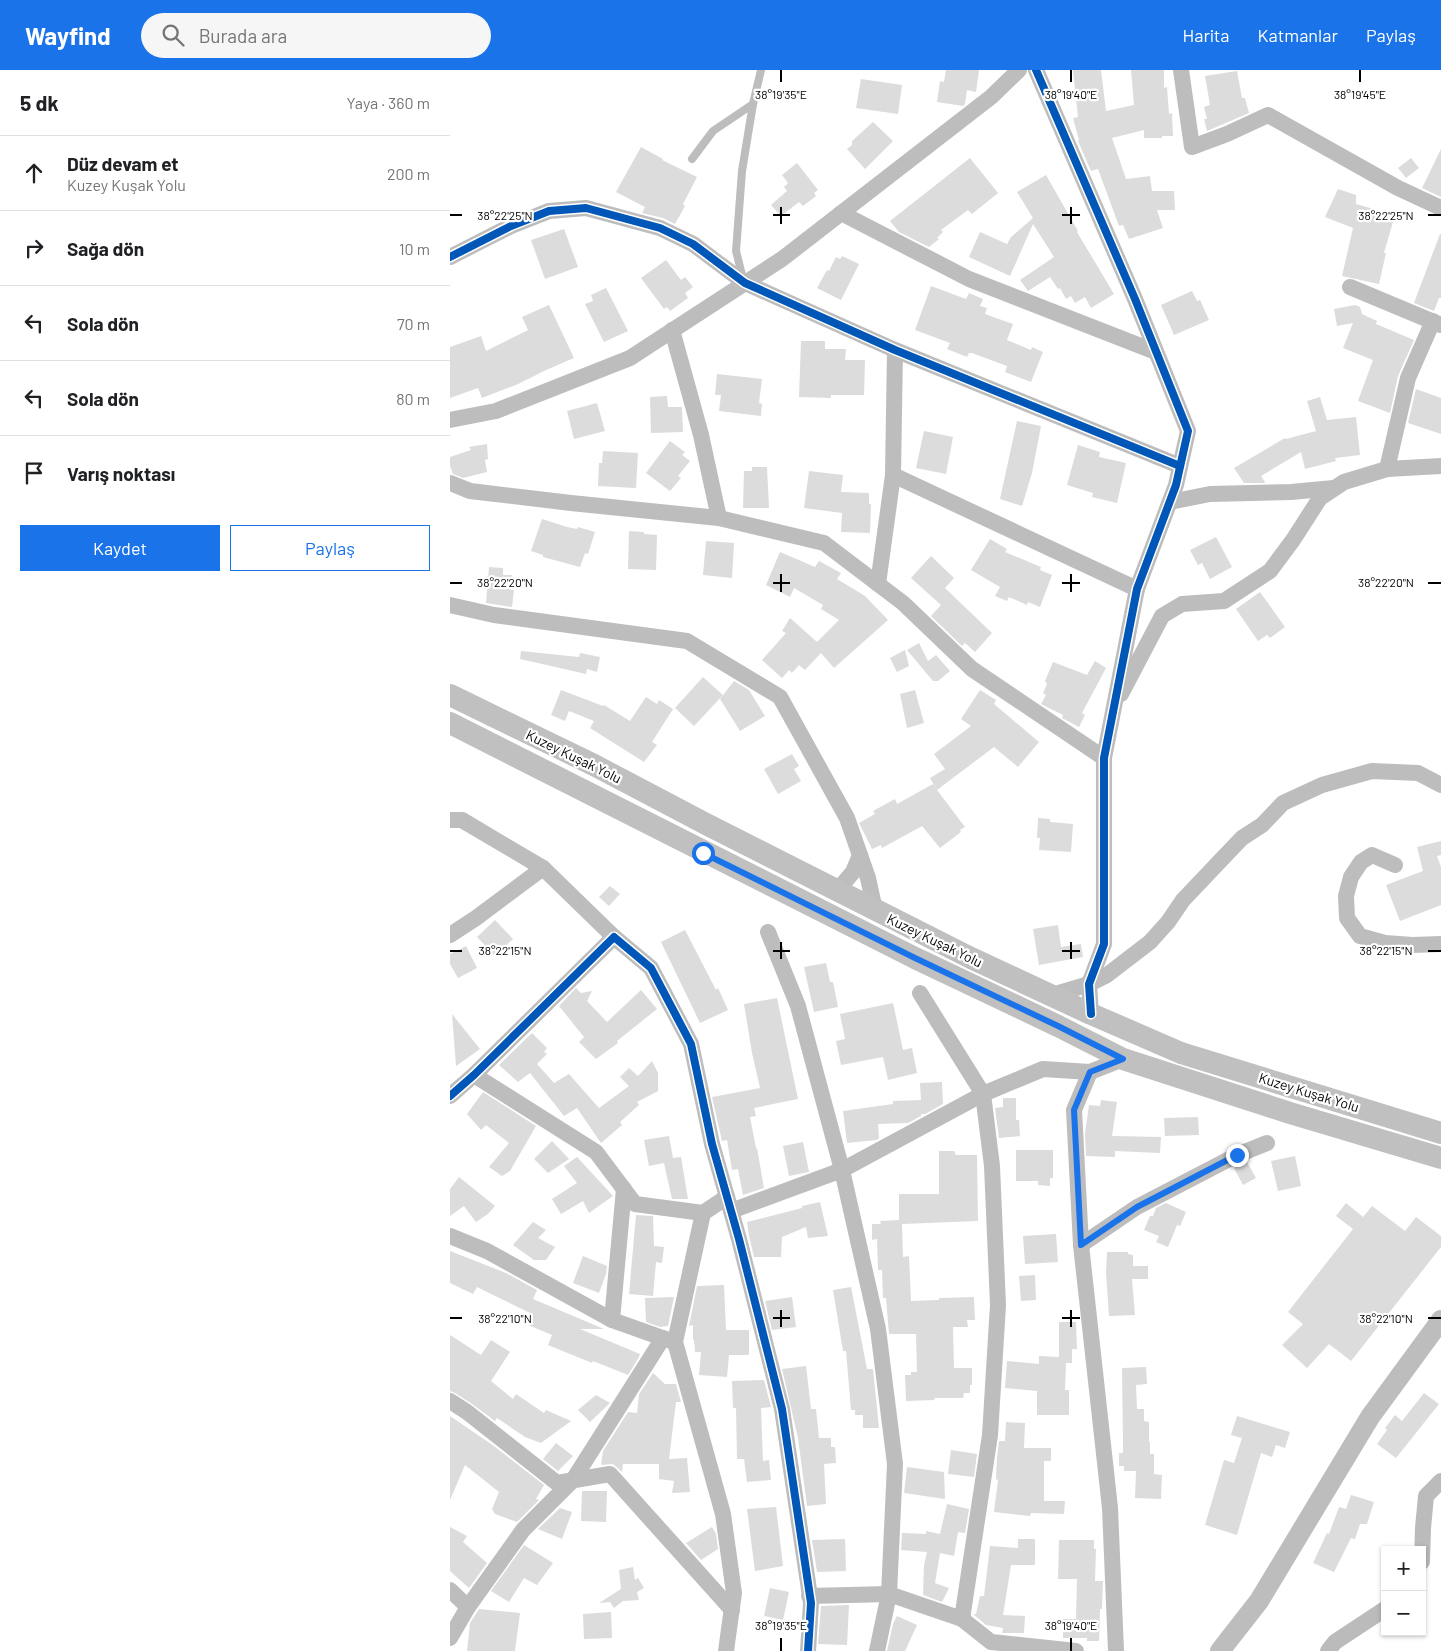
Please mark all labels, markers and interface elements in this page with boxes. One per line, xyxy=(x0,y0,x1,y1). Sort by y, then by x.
search box xyxy=(141,13,491,58)
text: Wayfind xyxy=(25,21,111,50)
icon: search xyxy=(159,21,187,49)
text: Burada ara xyxy=(199,24,287,47)
text: Harita xyxy=(1182,24,1230,46)
text: Katmanlar xyxy=(1258,24,1338,46)
text: Paylaş xyxy=(1366,24,1416,46)
text: 38°19'35"E xyxy=(755,87,807,101)
text: 38°19'40"E xyxy=(1045,87,1097,101)
text: 38°19'45"E xyxy=(1334,87,1386,101)
text: 5 dk xyxy=(20,90,59,115)
text: Yaya · 360 m xyxy=(346,93,430,112)
text: Düz devam et xyxy=(67,152,179,175)
icon: ahead xyxy=(20,159,48,187)
text: 200 m xyxy=(387,164,430,183)
text: Kuzey Kuşak Yolu xyxy=(67,175,186,194)
text: 38°22'25"N xyxy=(477,208,533,222)
text: 38°22'25"N xyxy=(1358,208,1414,222)
icon: right xyxy=(20,234,48,262)
text: Sağa dön xyxy=(67,237,144,260)
text: 10 m xyxy=(399,239,430,258)
icon: left xyxy=(20,309,48,337)
text: Sola dön xyxy=(67,312,139,335)
text: 70 m xyxy=(397,314,430,333)
icon: left xyxy=(20,384,48,412)
text: Sola dön xyxy=(67,387,139,410)
text: 80 m xyxy=(396,389,430,408)
icon: arrive xyxy=(20,459,48,487)
text: Varış noktası xyxy=(67,462,175,485)
button: Kaydet xyxy=(20,525,220,571)
button: Paylaş xyxy=(230,525,430,571)
text: 38°22'20"N xyxy=(477,575,533,589)
text: 38°22'20"N xyxy=(1358,575,1414,589)
street label: Kuzey Kuşak Yolu xyxy=(524,726,624,786)
route start xyxy=(692,842,715,865)
street label: Kuzey Kuşak Yolu xyxy=(885,910,985,970)
text: 38°22'15"N xyxy=(478,943,532,957)
text: 38°22'15"N xyxy=(1359,943,1413,957)
street label: Kuzey Kuşak Yolu xyxy=(1257,1069,1361,1115)
route end xyxy=(1226,1144,1249,1167)
text: 38°22'10"N xyxy=(478,1311,532,1325)
text: 38°22'10"N xyxy=(1359,1311,1413,1325)
map controls xyxy=(1381,1546,1426,1636)
button: + xyxy=(1381,1546,1426,1591)
button: − xyxy=(1381,1591,1426,1636)
text: 38°19'35"E xyxy=(755,1618,807,1632)
text: 38°19'40"E xyxy=(1045,1618,1097,1632)

